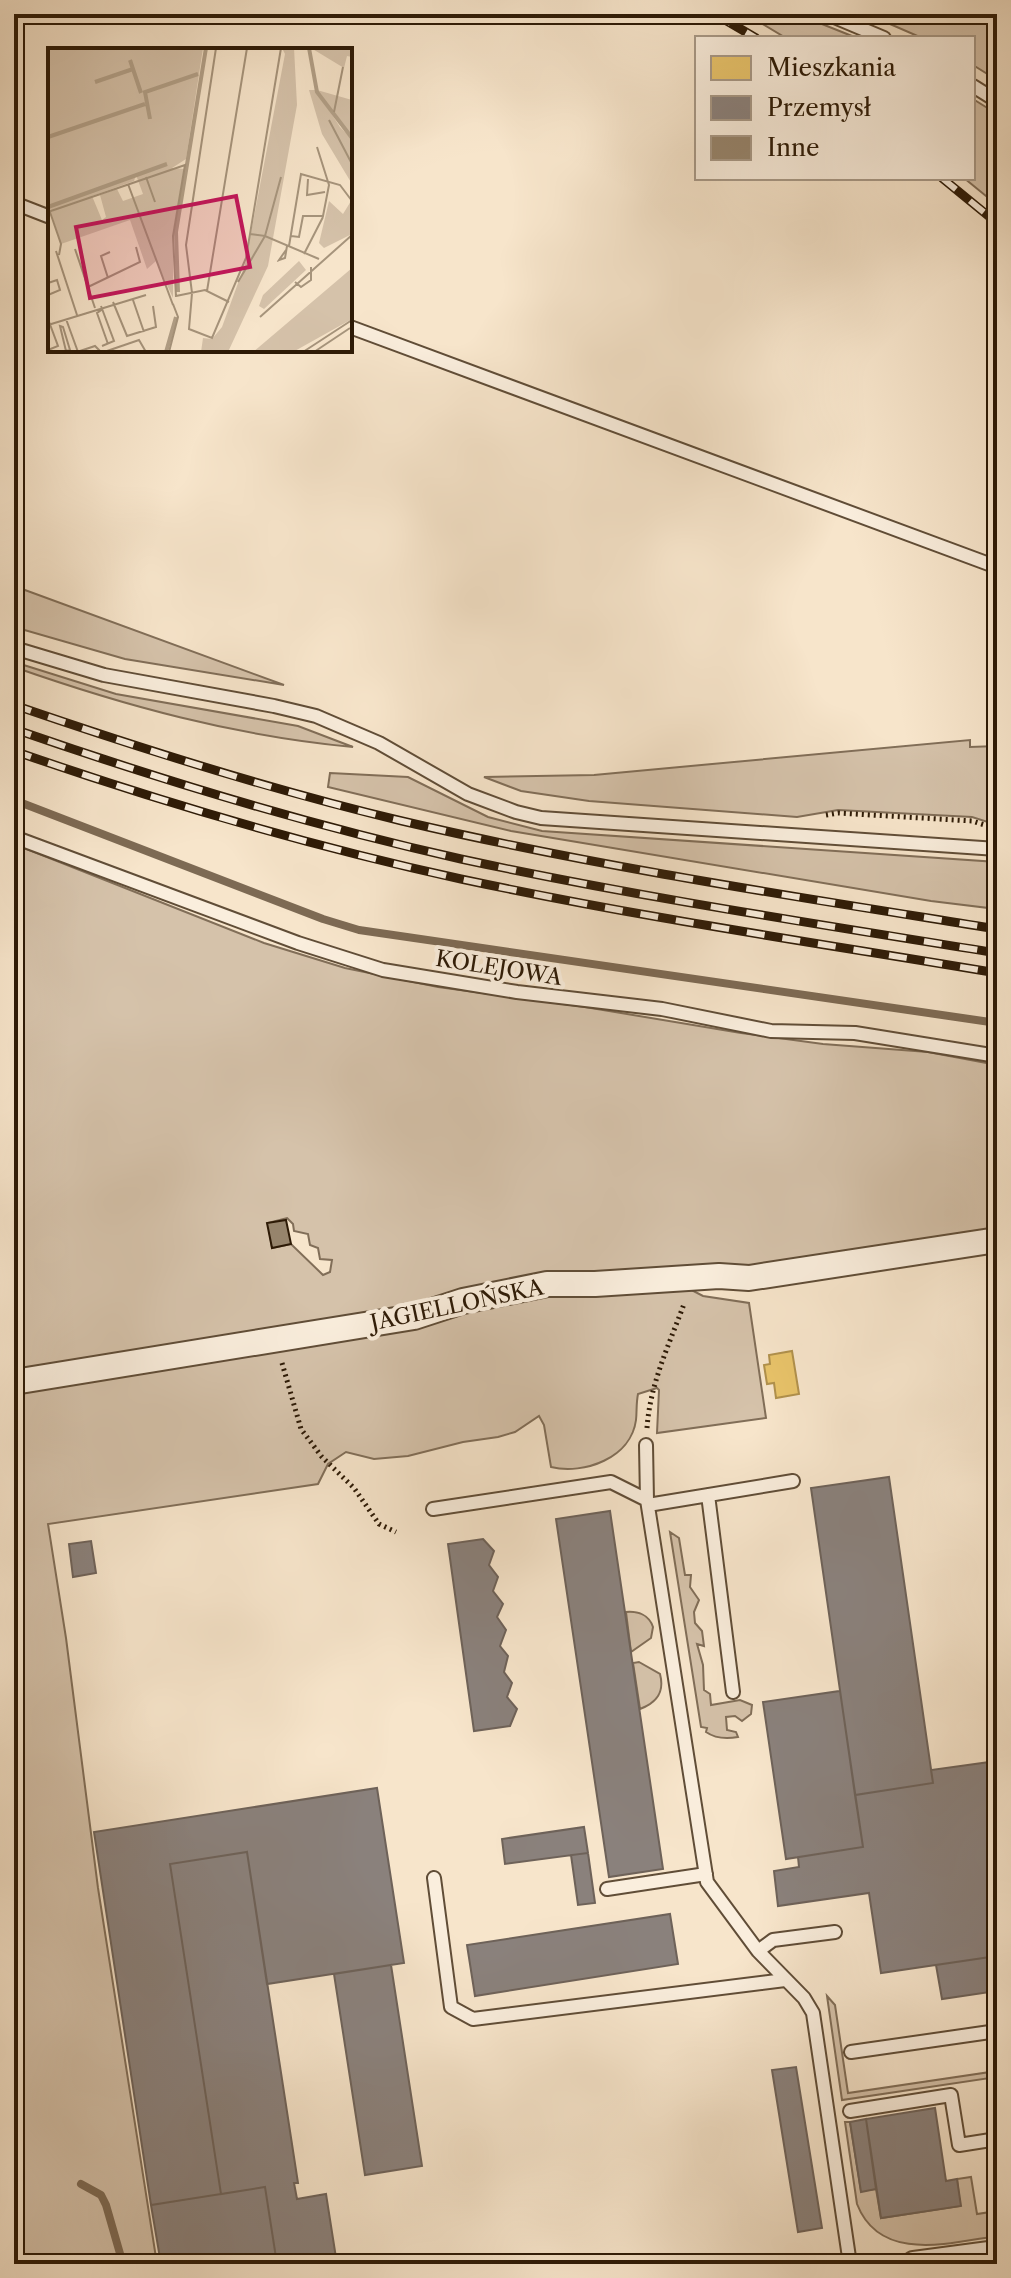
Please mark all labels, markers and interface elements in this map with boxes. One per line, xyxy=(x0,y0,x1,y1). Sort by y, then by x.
legend xyxy=(695,36,975,180)
inset map xyxy=(48,48,352,352)
text: Mieszkania xyxy=(767,53,896,82)
text: Przemysł xyxy=(767,93,871,122)
text: Inne xyxy=(767,133,820,162)
street label: KOLEJOWA xyxy=(434,945,565,991)
street label: JAGIELLOŃSKA xyxy=(365,1272,547,1337)

